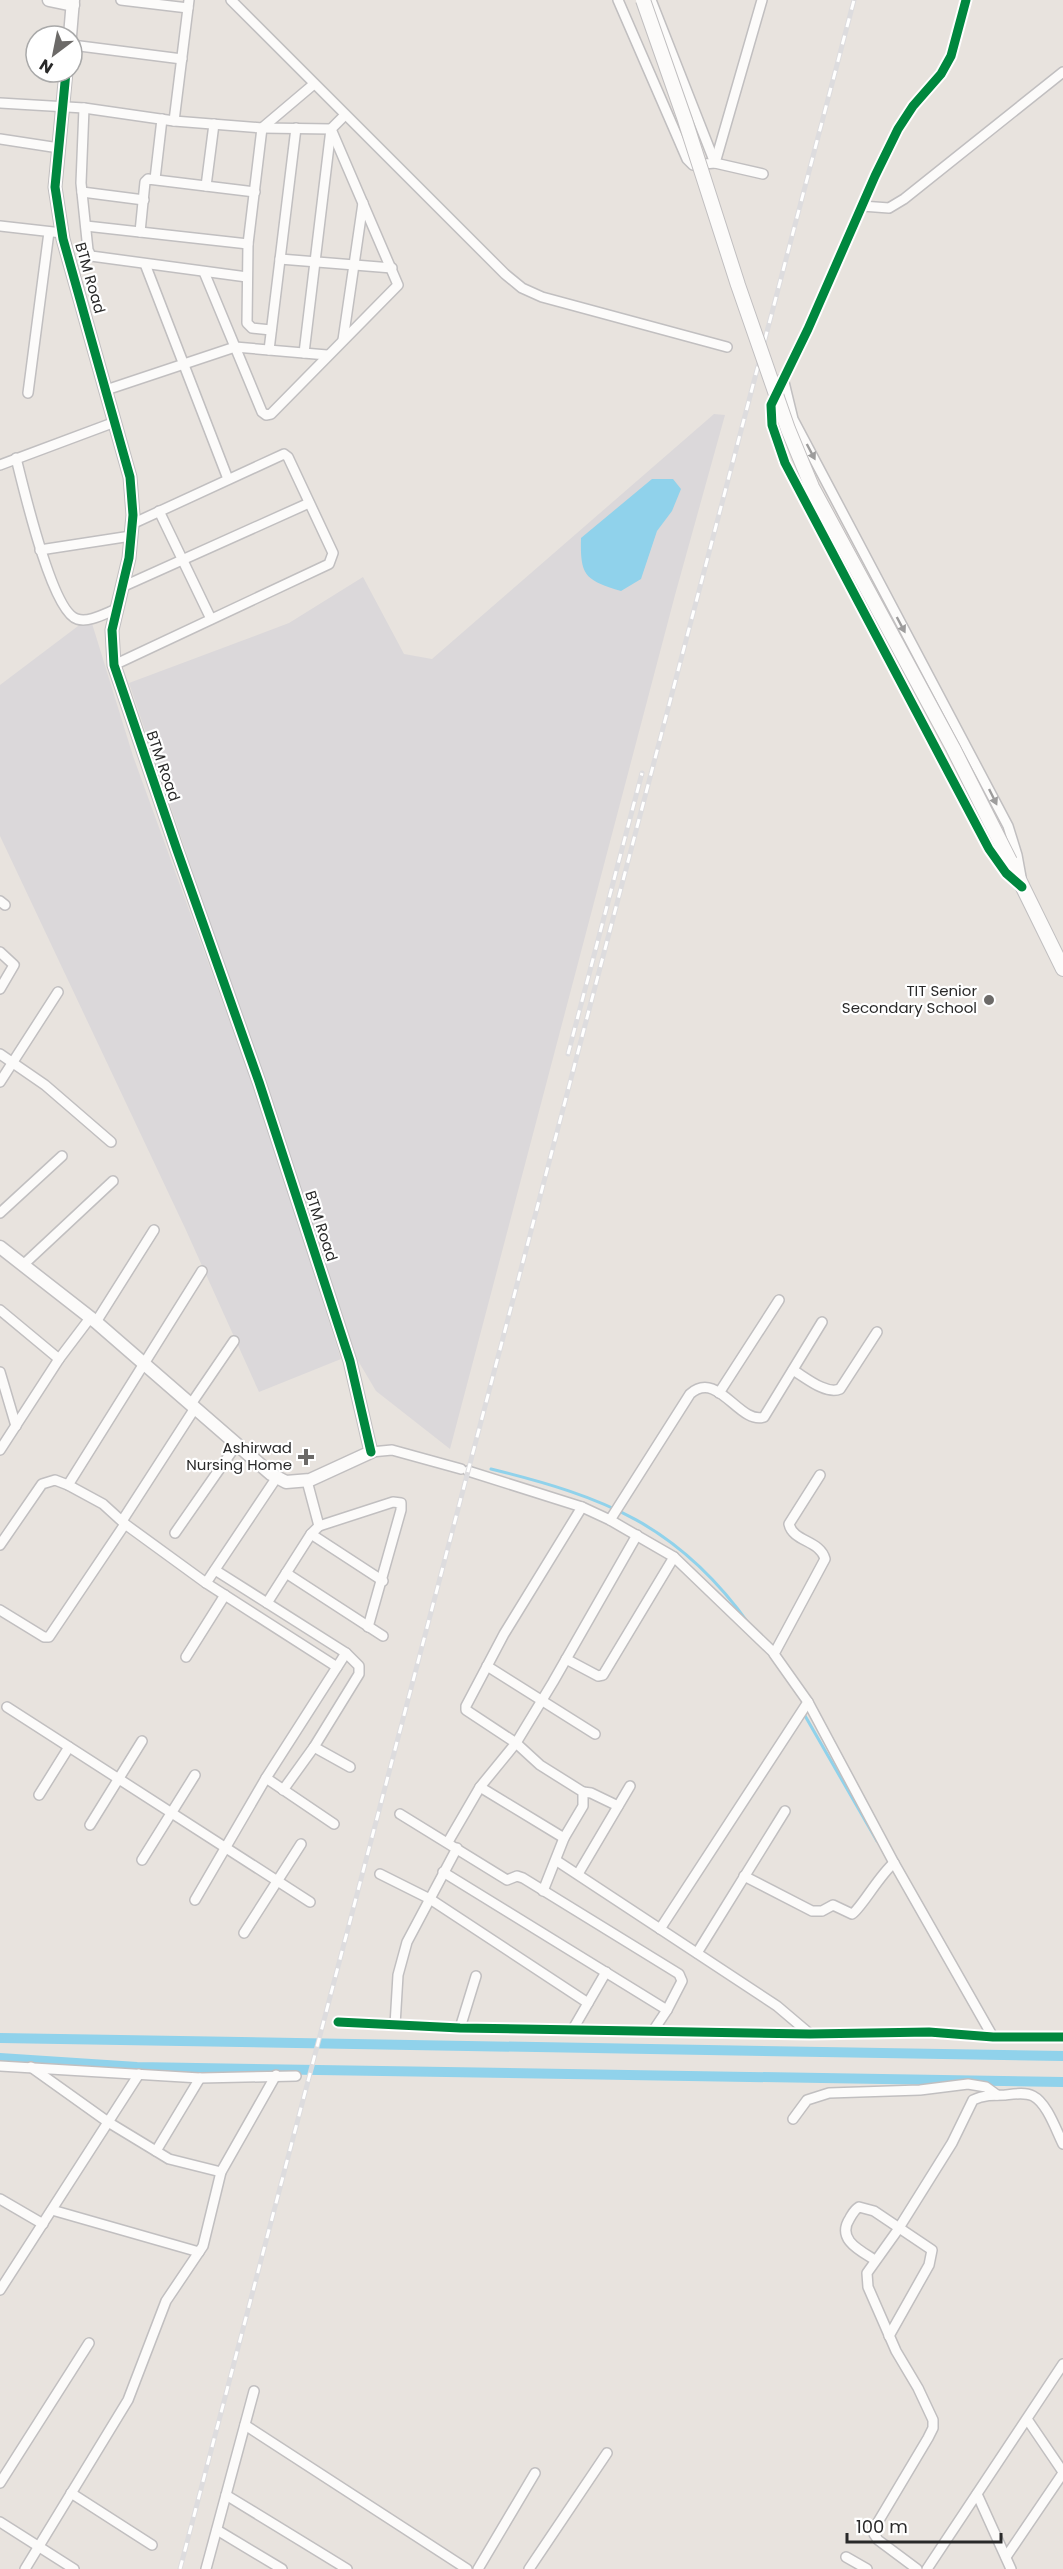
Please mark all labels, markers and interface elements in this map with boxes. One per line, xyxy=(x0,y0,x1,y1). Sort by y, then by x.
north arrow xyxy=(24,24,84,84)
text: N xyxy=(35,53,58,79)
street label: BTM Road xyxy=(70,240,111,316)
one-way arrow xyxy=(805,443,815,461)
one-way arrow xyxy=(896,616,906,633)
street label: BTM Road xyxy=(142,728,185,804)
one-way arrow xyxy=(989,788,998,805)
place label: TIT Senior Secondary School xyxy=(842,980,977,1018)
marker: TIT Senior Secondary School xyxy=(982,993,996,1007)
street label: BTM Road xyxy=(300,1188,343,1264)
place label: Ashirwad Nursing Home xyxy=(186,1437,292,1475)
marker: Ashirwad Nursing Home xyxy=(297,1448,315,1466)
scale bar xyxy=(847,2506,1002,2544)
text: 100 m xyxy=(856,2514,908,2539)

